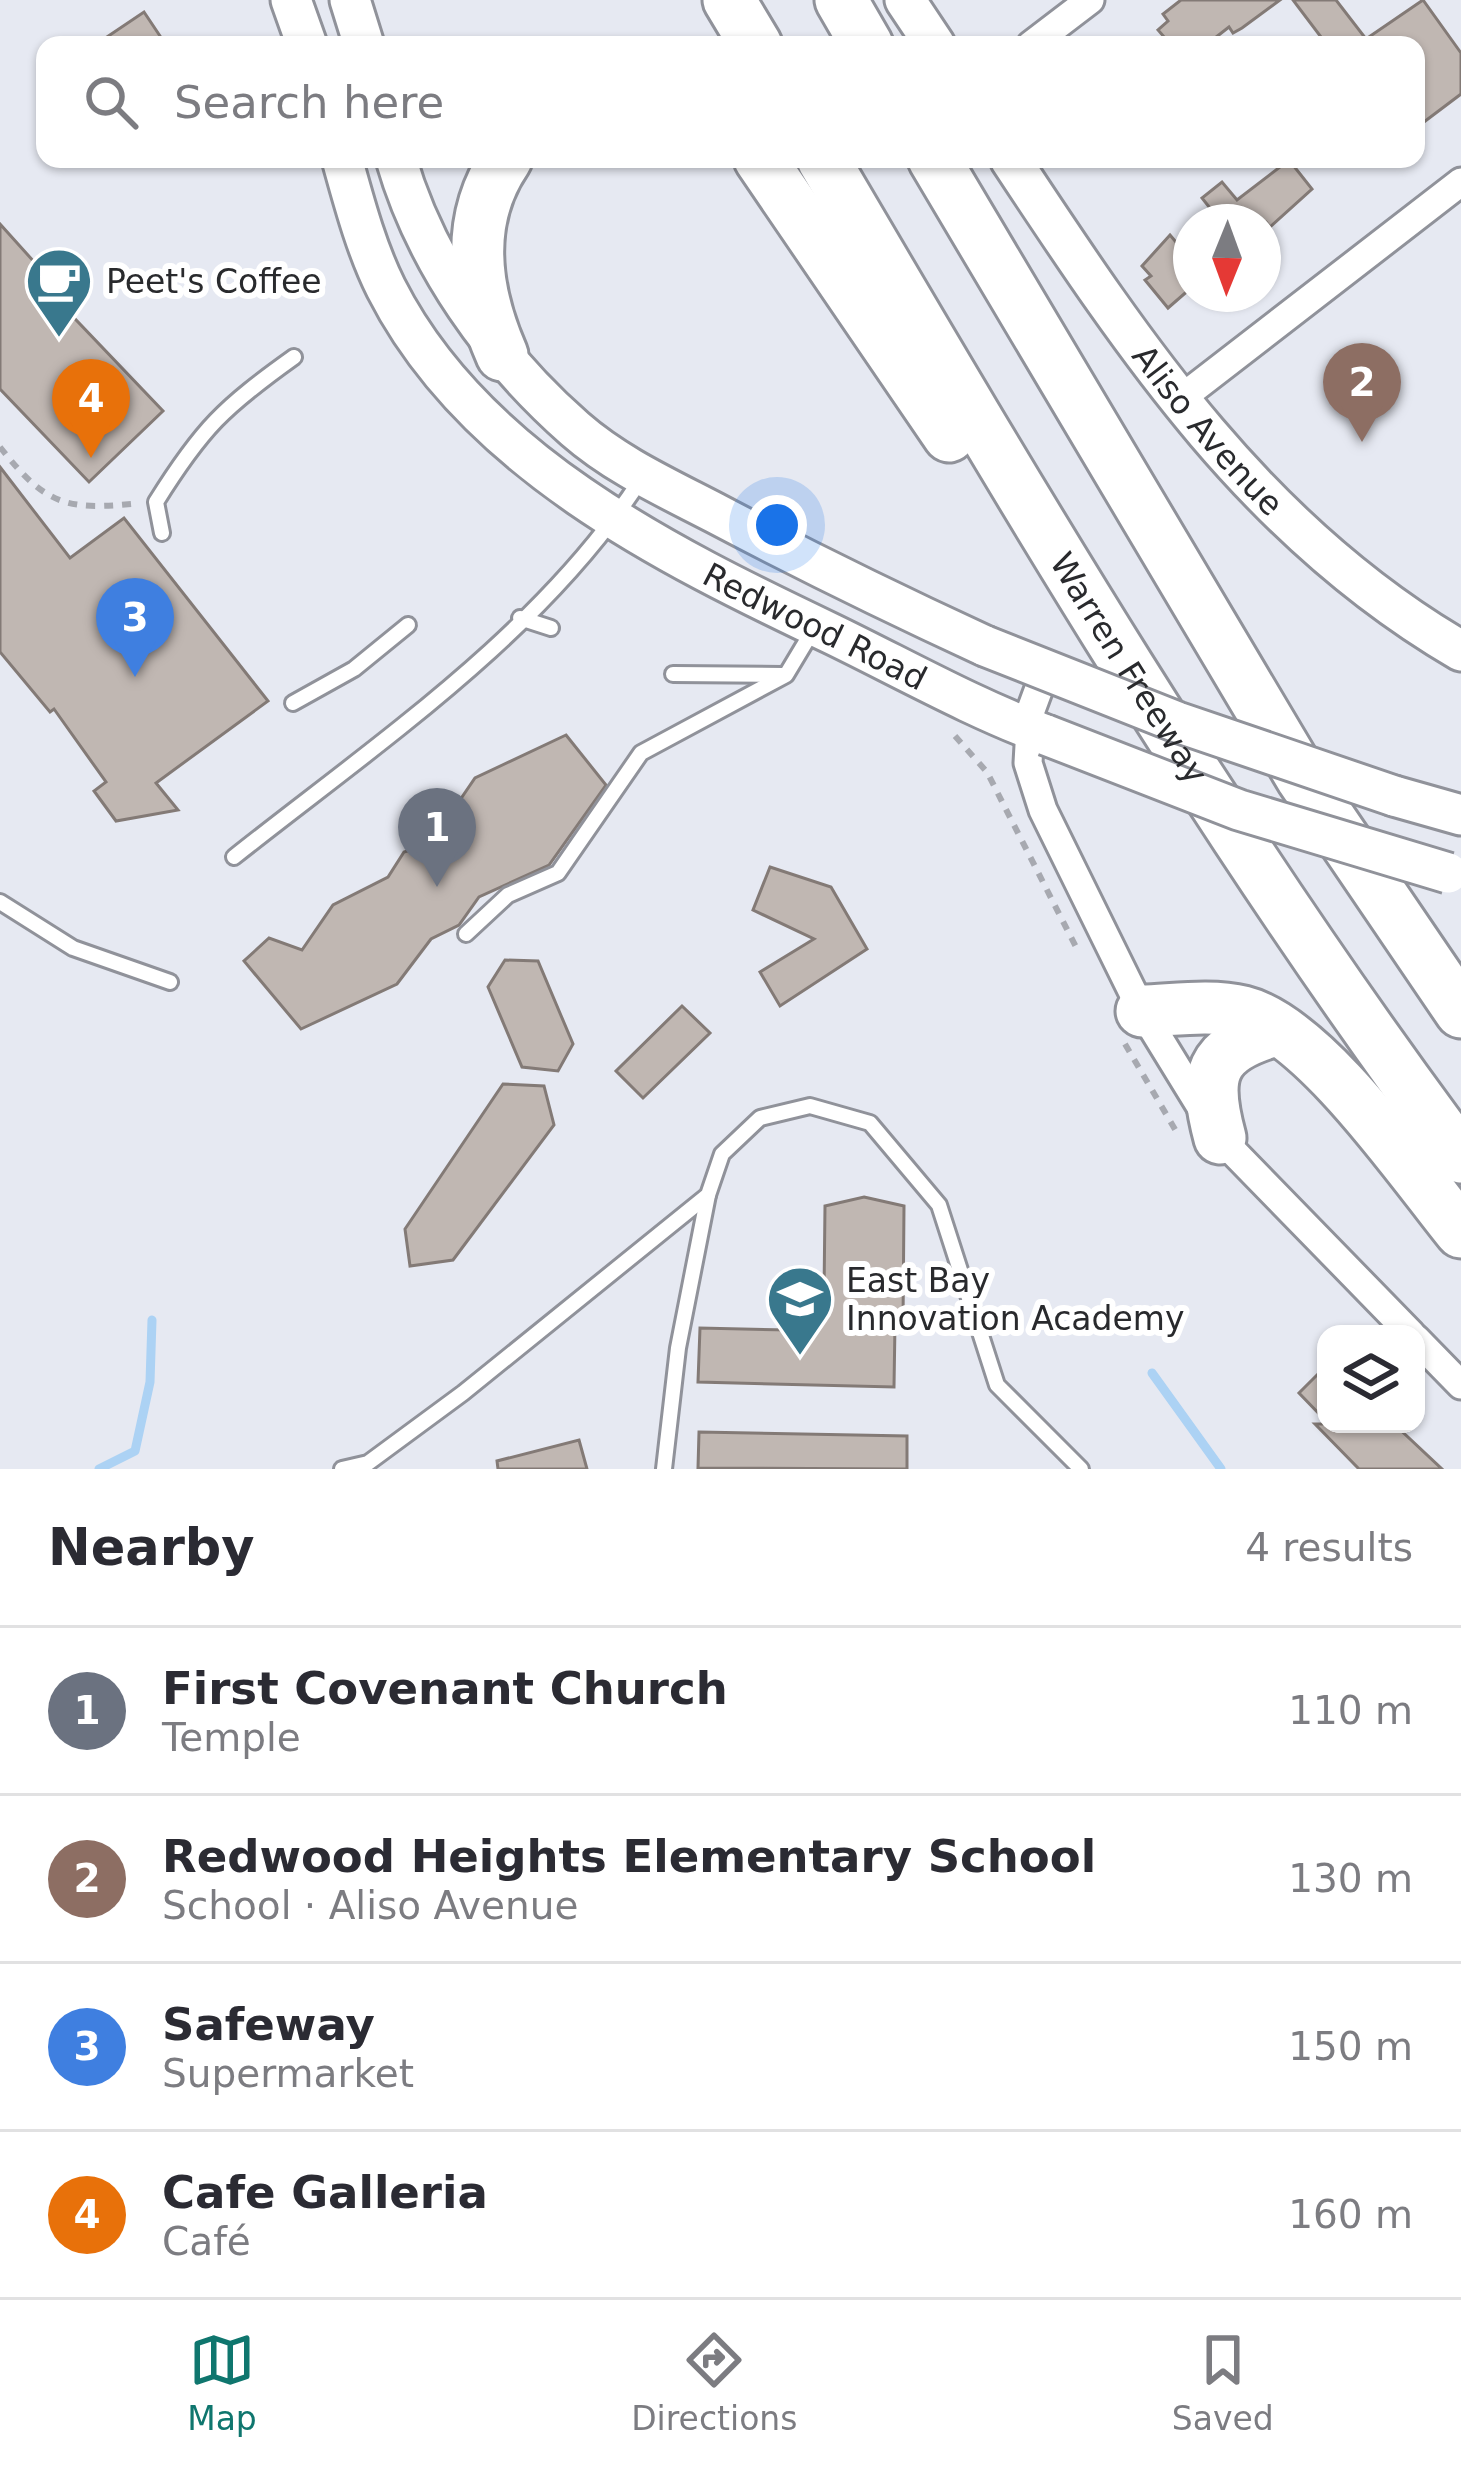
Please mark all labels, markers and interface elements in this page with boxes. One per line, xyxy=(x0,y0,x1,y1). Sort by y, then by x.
search box xyxy=(36,36,1425,168)
icon: search xyxy=(78,69,144,135)
text: Search here xyxy=(174,76,444,129)
north arrow xyxy=(1173,204,1281,312)
cafe icon: Peet's Coffee xyxy=(24,246,94,340)
place label: Peet's Coffee xyxy=(106,262,322,301)
street label: Aliso Avenue xyxy=(1125,337,1291,523)
pin: 2 xyxy=(1323,343,1401,442)
pin: 4 xyxy=(52,359,130,458)
your location xyxy=(747,495,807,555)
street label: Warren Freeway xyxy=(1042,545,1216,791)
street label: Redwood Road xyxy=(697,554,933,698)
pin: 3 xyxy=(96,578,174,677)
pin: 1 xyxy=(398,788,476,887)
place label: East Bay Innovation Academy xyxy=(846,1261,1185,1338)
school or university icon: East Bay Innovation Academy xyxy=(765,1264,835,1358)
map controls xyxy=(1317,1325,1425,1433)
button: layers xyxy=(1317,1325,1425,1433)
text: Nearby xyxy=(48,1518,255,1577)
text: 4 results xyxy=(1245,1525,1413,1570)
text: First Covenant Church xyxy=(162,1662,728,1715)
text: 1 xyxy=(73,1688,101,1733)
text: 110 m xyxy=(1288,1688,1413,1733)
text: Temple xyxy=(162,1715,301,1760)
text: Redwood Heights Elementary School xyxy=(162,1830,1096,1883)
text: 2 xyxy=(73,1856,101,1901)
text: 130 m xyxy=(1288,1856,1413,1901)
text: School · Aliso Avenue xyxy=(162,1883,579,1928)
text: Safeway xyxy=(162,1998,375,2051)
text: 3 xyxy=(73,2024,101,2069)
text: 150 m xyxy=(1288,2024,1413,2069)
text: Supermarket xyxy=(162,2051,414,2096)
text: Cafe Galleria xyxy=(162,2166,488,2219)
text: 4 xyxy=(73,2192,101,2237)
text: 160 m xyxy=(1288,2192,1413,2237)
text: Café xyxy=(162,2219,251,2264)
tab: Map xyxy=(187,2327,257,2438)
tab: Directions xyxy=(631,2327,797,2438)
tab: Saved xyxy=(1172,2327,1274,2438)

